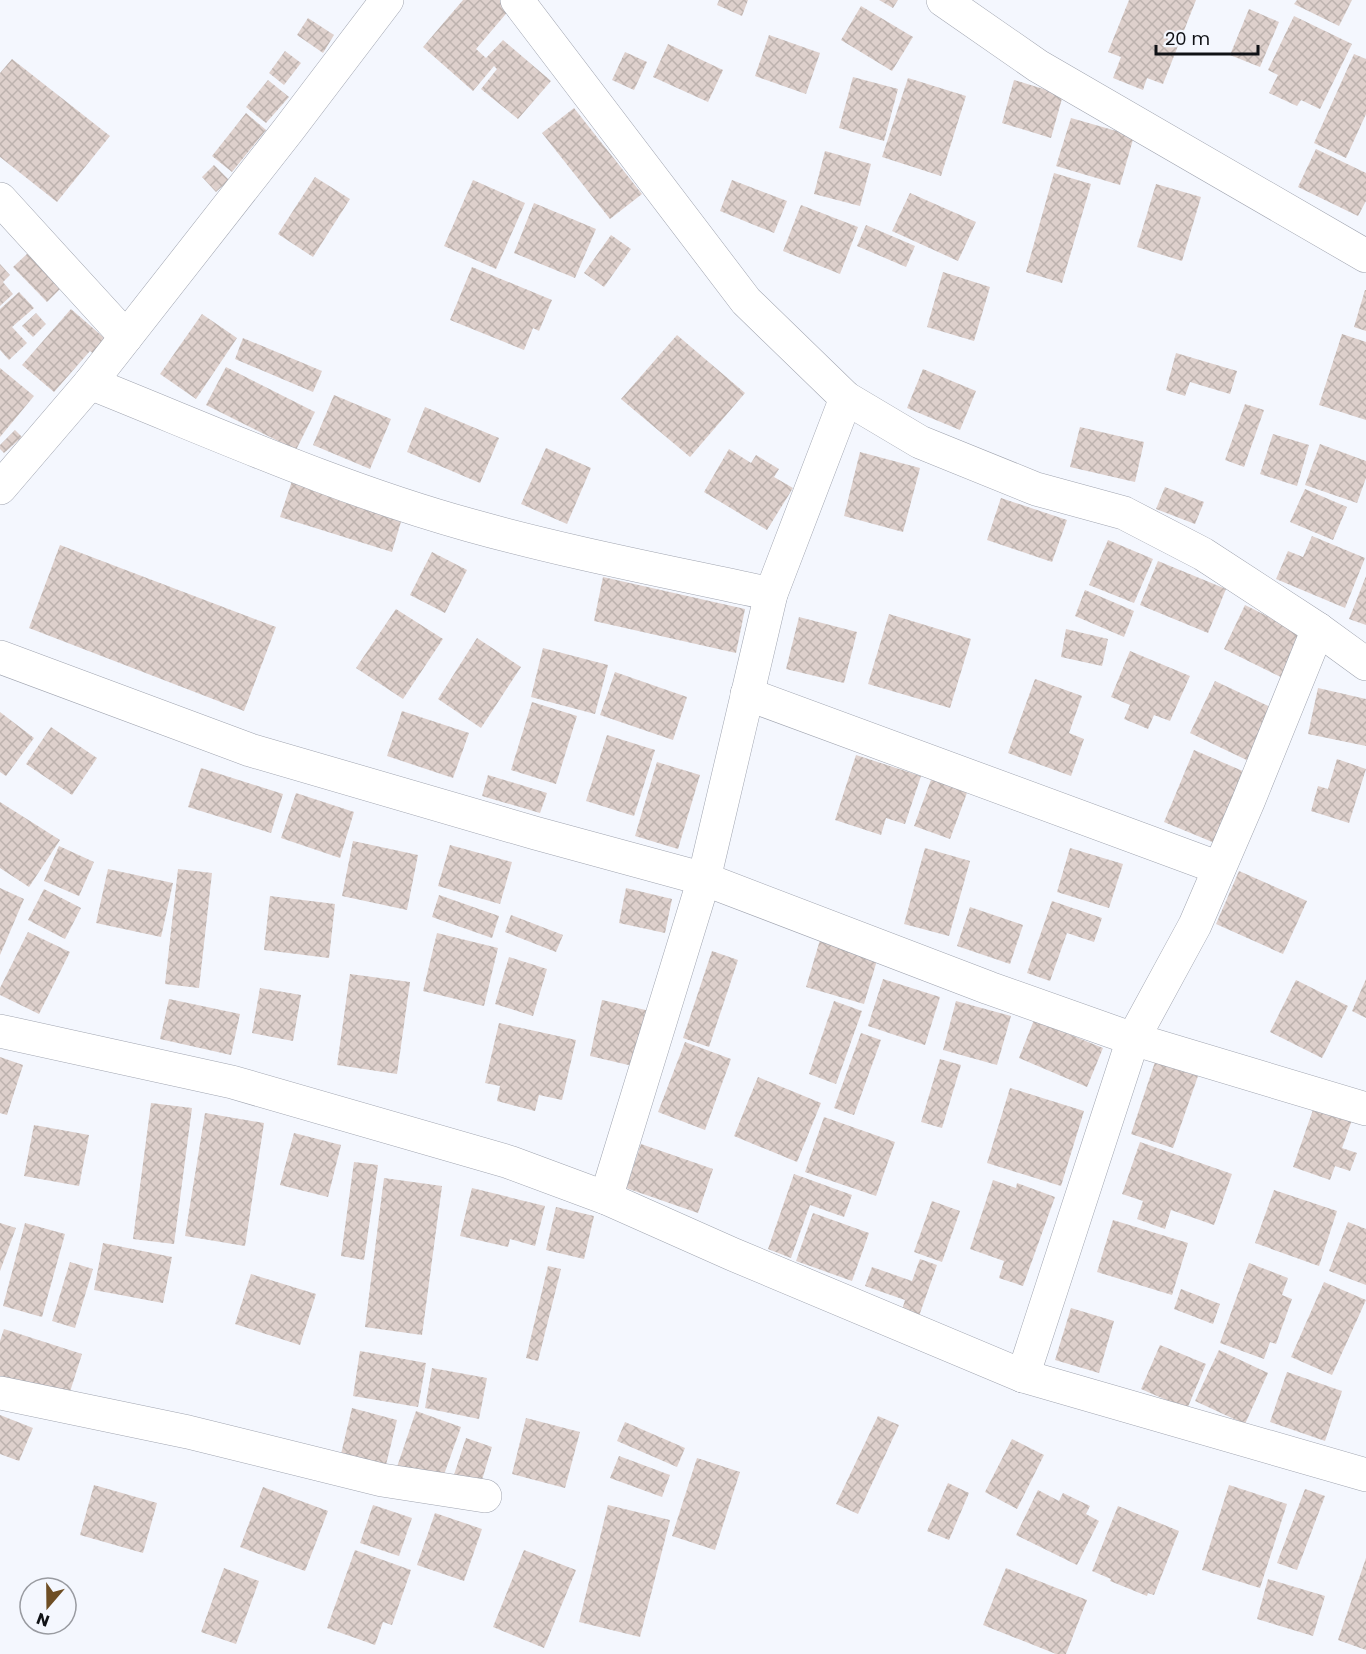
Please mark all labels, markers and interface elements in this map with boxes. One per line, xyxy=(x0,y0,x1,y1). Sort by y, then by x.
scale bar xyxy=(1156,18,1258,56)
text: 20 m xyxy=(1165,26,1210,51)
north arrow xyxy=(18,1576,78,1636)
text: N xyxy=(33,1607,53,1632)

